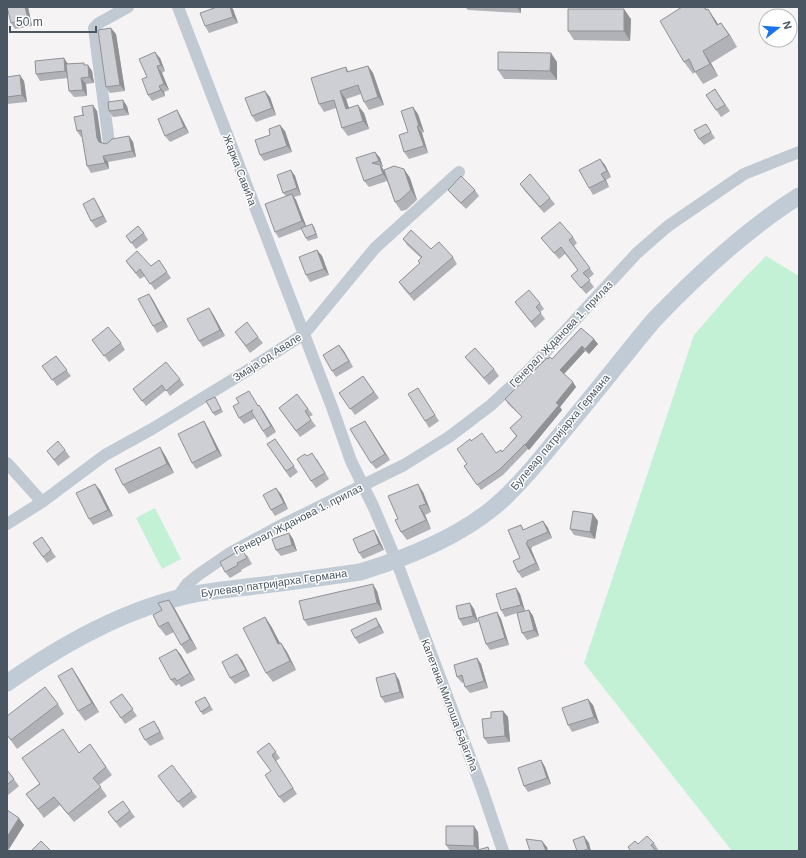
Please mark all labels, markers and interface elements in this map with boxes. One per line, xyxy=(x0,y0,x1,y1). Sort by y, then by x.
scale bar xyxy=(10,8,96,34)
north arrow xyxy=(758,8,798,48)
text: 50 m xyxy=(16,15,43,29)
text: N xyxy=(781,20,794,31)
street label: Жарка Савића xyxy=(221,133,259,208)
street label: Генерал Жданова 1. прилаз xyxy=(507,278,615,390)
street label: Змаја од Авале xyxy=(231,330,303,384)
street label: Булевар патријарха Германа xyxy=(508,371,613,492)
street label: Генерал Жданова 1. прилаз xyxy=(232,481,364,557)
street label: Булевар патријарха Германа xyxy=(200,567,349,599)
street label: Капетана Милоша Бајагића xyxy=(419,637,481,774)

